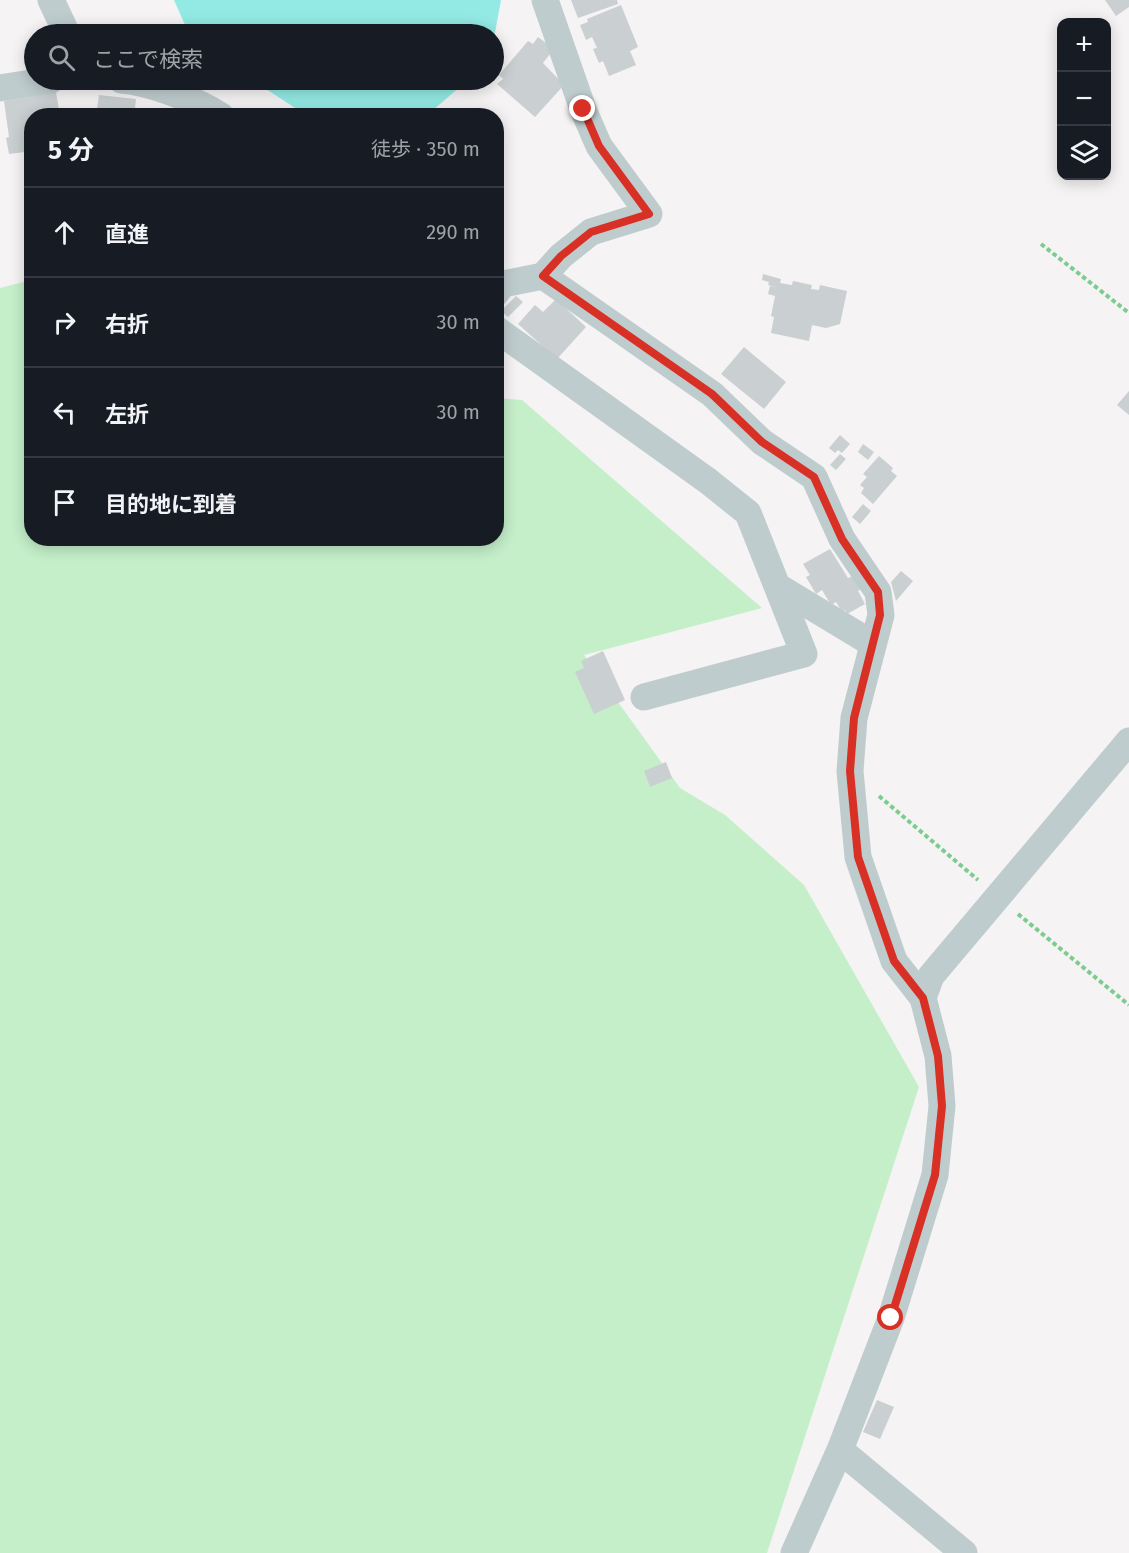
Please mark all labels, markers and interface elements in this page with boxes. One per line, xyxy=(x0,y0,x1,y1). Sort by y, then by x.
map controls xyxy=(1057,18,1111,180)
button: + xyxy=(1057,18,1111,72)
search box xyxy=(24,24,504,90)
icon: search xyxy=(45,41,78,74)
text: ここで検索 xyxy=(93,46,203,73)
button: − xyxy=(1057,72,1111,126)
route end xyxy=(569,95,595,121)
button: layers xyxy=(1057,126,1111,180)
text: 5 分 xyxy=(48,135,94,166)
text: 徒歩 · 350 m xyxy=(371,137,480,161)
icon: ahead xyxy=(48,216,81,249)
text: 290 m xyxy=(426,220,480,244)
text: 直進 xyxy=(105,221,149,248)
icon: right xyxy=(48,306,81,339)
text: 30 m xyxy=(436,310,480,334)
text: 右折 xyxy=(105,311,149,338)
icon: left xyxy=(48,396,81,429)
text: 30 m xyxy=(436,400,480,424)
text: 左折 xyxy=(105,401,149,428)
icon: arrive xyxy=(48,486,81,519)
text: 目的地に到着 xyxy=(105,491,237,518)
route start xyxy=(877,1304,903,1330)

